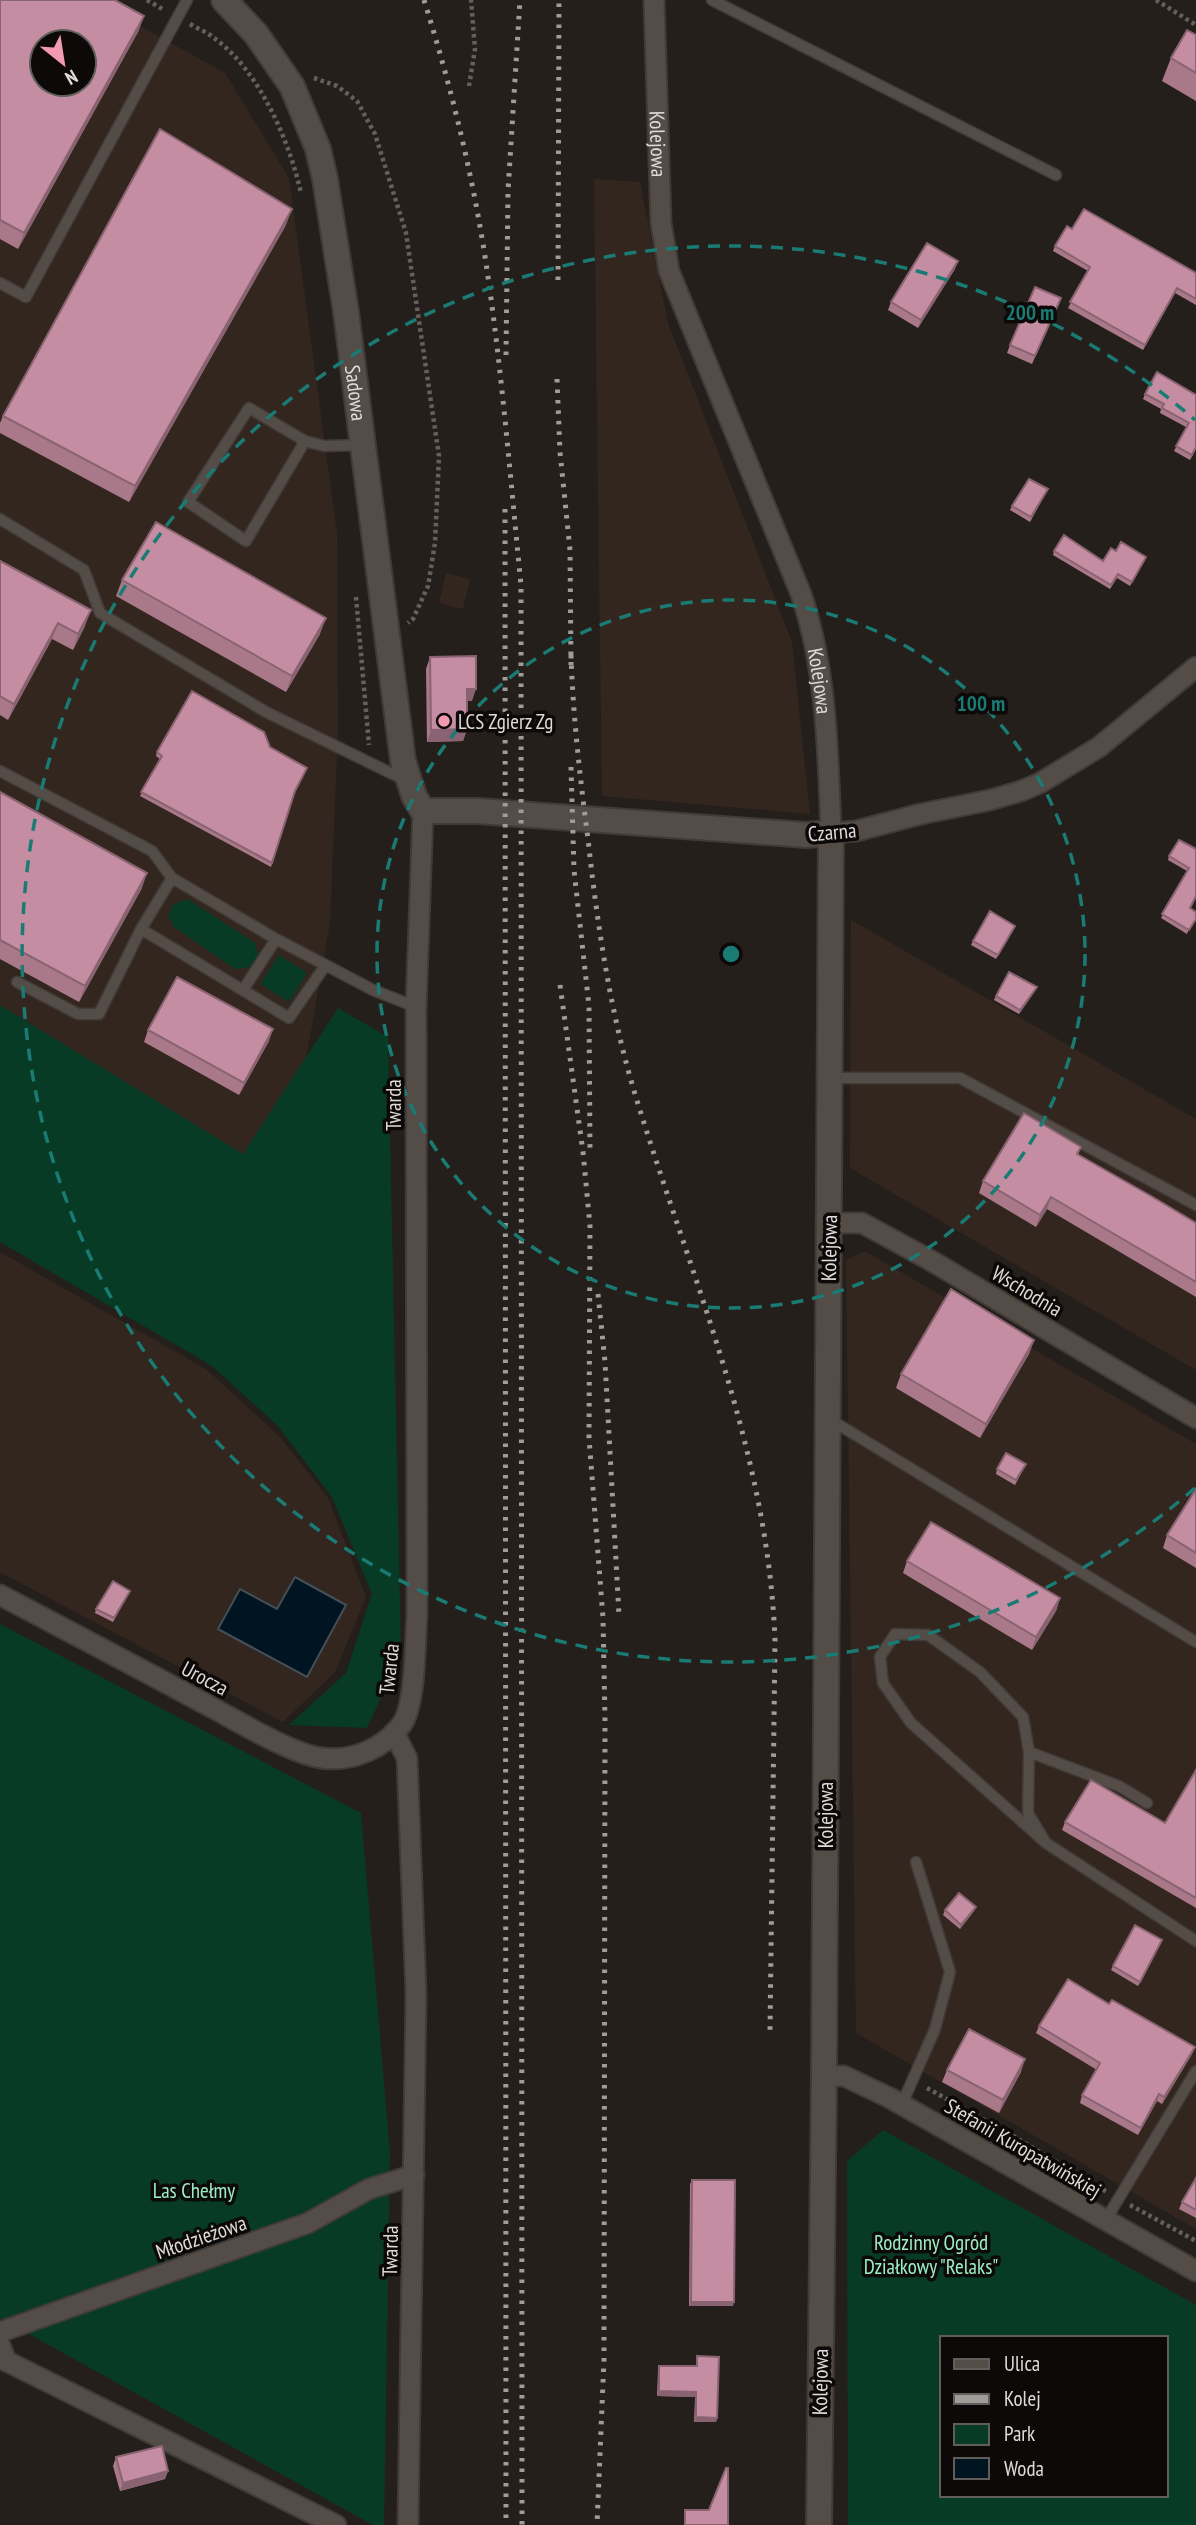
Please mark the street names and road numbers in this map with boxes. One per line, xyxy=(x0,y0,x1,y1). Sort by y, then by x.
street label: Kolejowa xyxy=(644,110,673,178)
street label: Sadowa xyxy=(339,363,373,422)
street label: Kolejowa xyxy=(802,646,838,715)
street label: Czarna xyxy=(807,816,857,848)
street label: Twarda xyxy=(380,1079,407,1131)
street label: Kolejowa xyxy=(815,1215,843,1281)
street label: Wschodnia xyxy=(987,1259,1067,1323)
street label: Twarda xyxy=(373,1642,405,1696)
street label: Urocza xyxy=(177,1655,233,1701)
street label: Kolejowa xyxy=(812,1782,839,1848)
street label: Stefanii Kuropatwińskiej xyxy=(940,2092,1106,2204)
street label: Młodzieżowa xyxy=(152,2209,250,2265)
street label: Twarda xyxy=(376,2225,404,2277)
street label: Kolejowa xyxy=(806,2349,834,2415)

